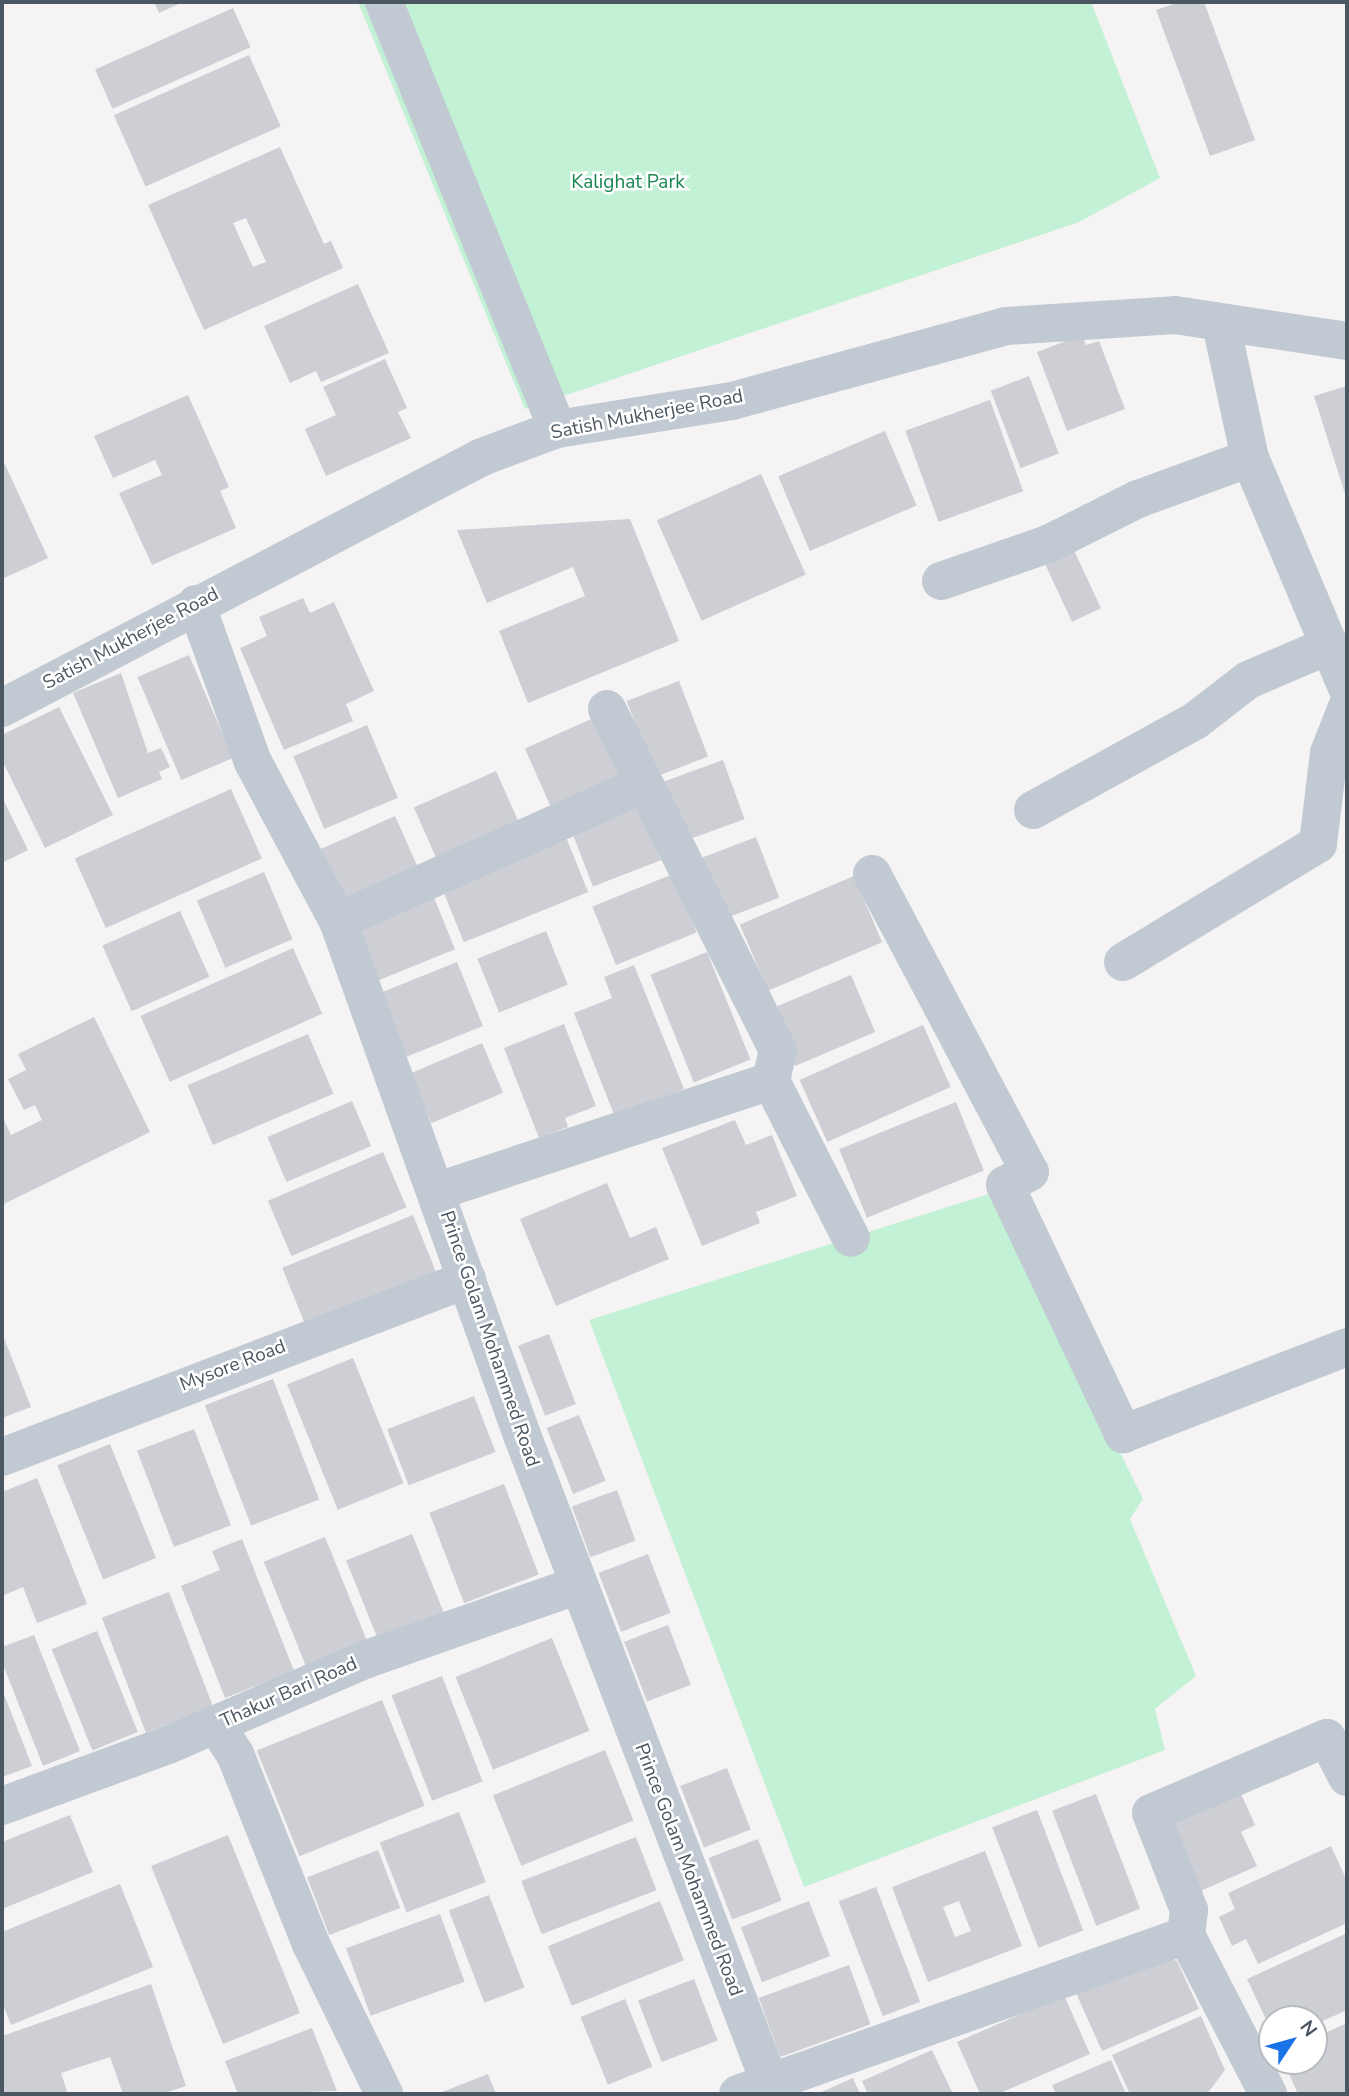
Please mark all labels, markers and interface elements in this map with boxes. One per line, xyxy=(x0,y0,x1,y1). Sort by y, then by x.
park label: Kalighat Park xyxy=(571,172,685,194)
street label: Satish Mukherjee Road xyxy=(549,385,745,445)
street label: Satish Mukherjee Road xyxy=(39,583,223,695)
street label: Prince Golam Mohammed Road xyxy=(434,1208,544,1470)
street label: Mysore Road xyxy=(177,1335,289,1397)
street label: Thakur Bari Road xyxy=(217,1653,361,1733)
street label: Prince Golam Mohammed Road xyxy=(629,1740,747,2000)
north arrow xyxy=(1258,2005,1328,2075)
text: N xyxy=(1294,2015,1323,2042)

